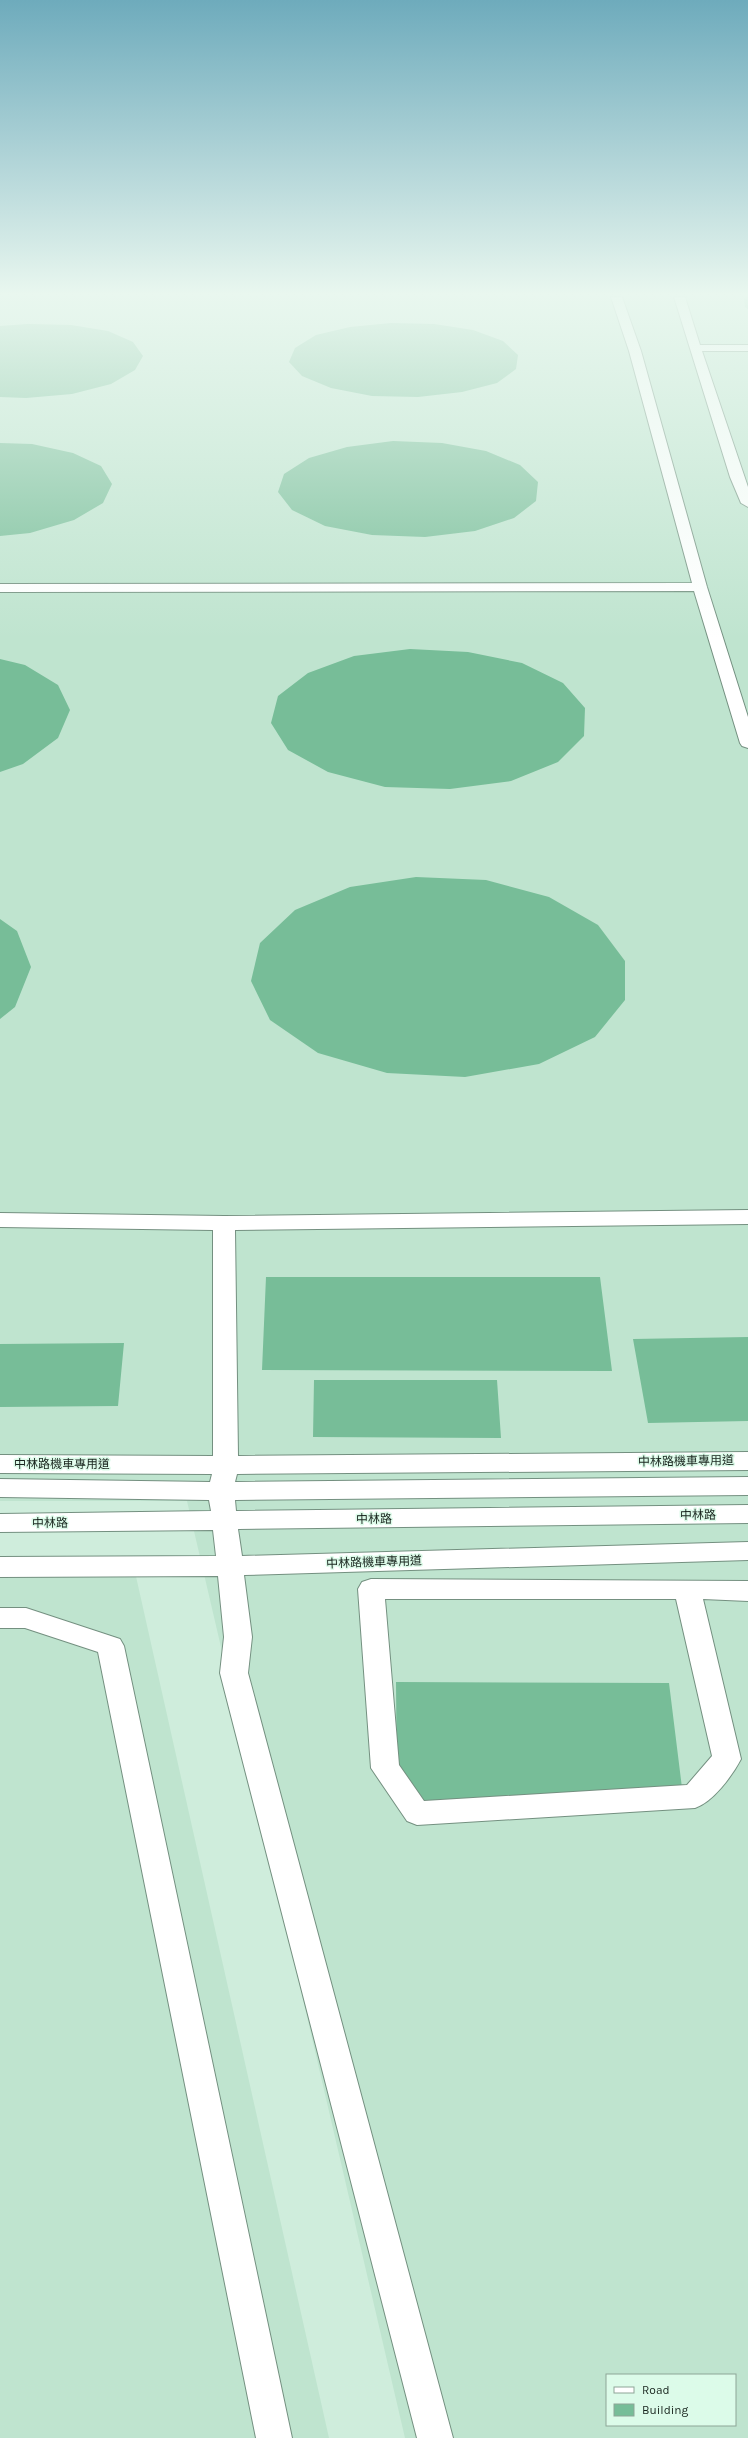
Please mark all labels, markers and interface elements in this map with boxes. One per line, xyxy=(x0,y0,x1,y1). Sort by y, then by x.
street label: 中林路機車專用道 xyxy=(638,1453,734,1469)
street label: 中林路機車專用道 xyxy=(14,1457,110,1471)
street label: 中林路 xyxy=(680,1508,716,1522)
street label: 中林路 xyxy=(356,1512,392,1526)
street label: 中林路 xyxy=(32,1516,68,1530)
street label: 中林路機車專用道 xyxy=(326,1553,422,1571)
legend xyxy=(606,2374,736,2426)
text: Road xyxy=(642,2383,670,2397)
text: Building xyxy=(642,2403,689,2417)

